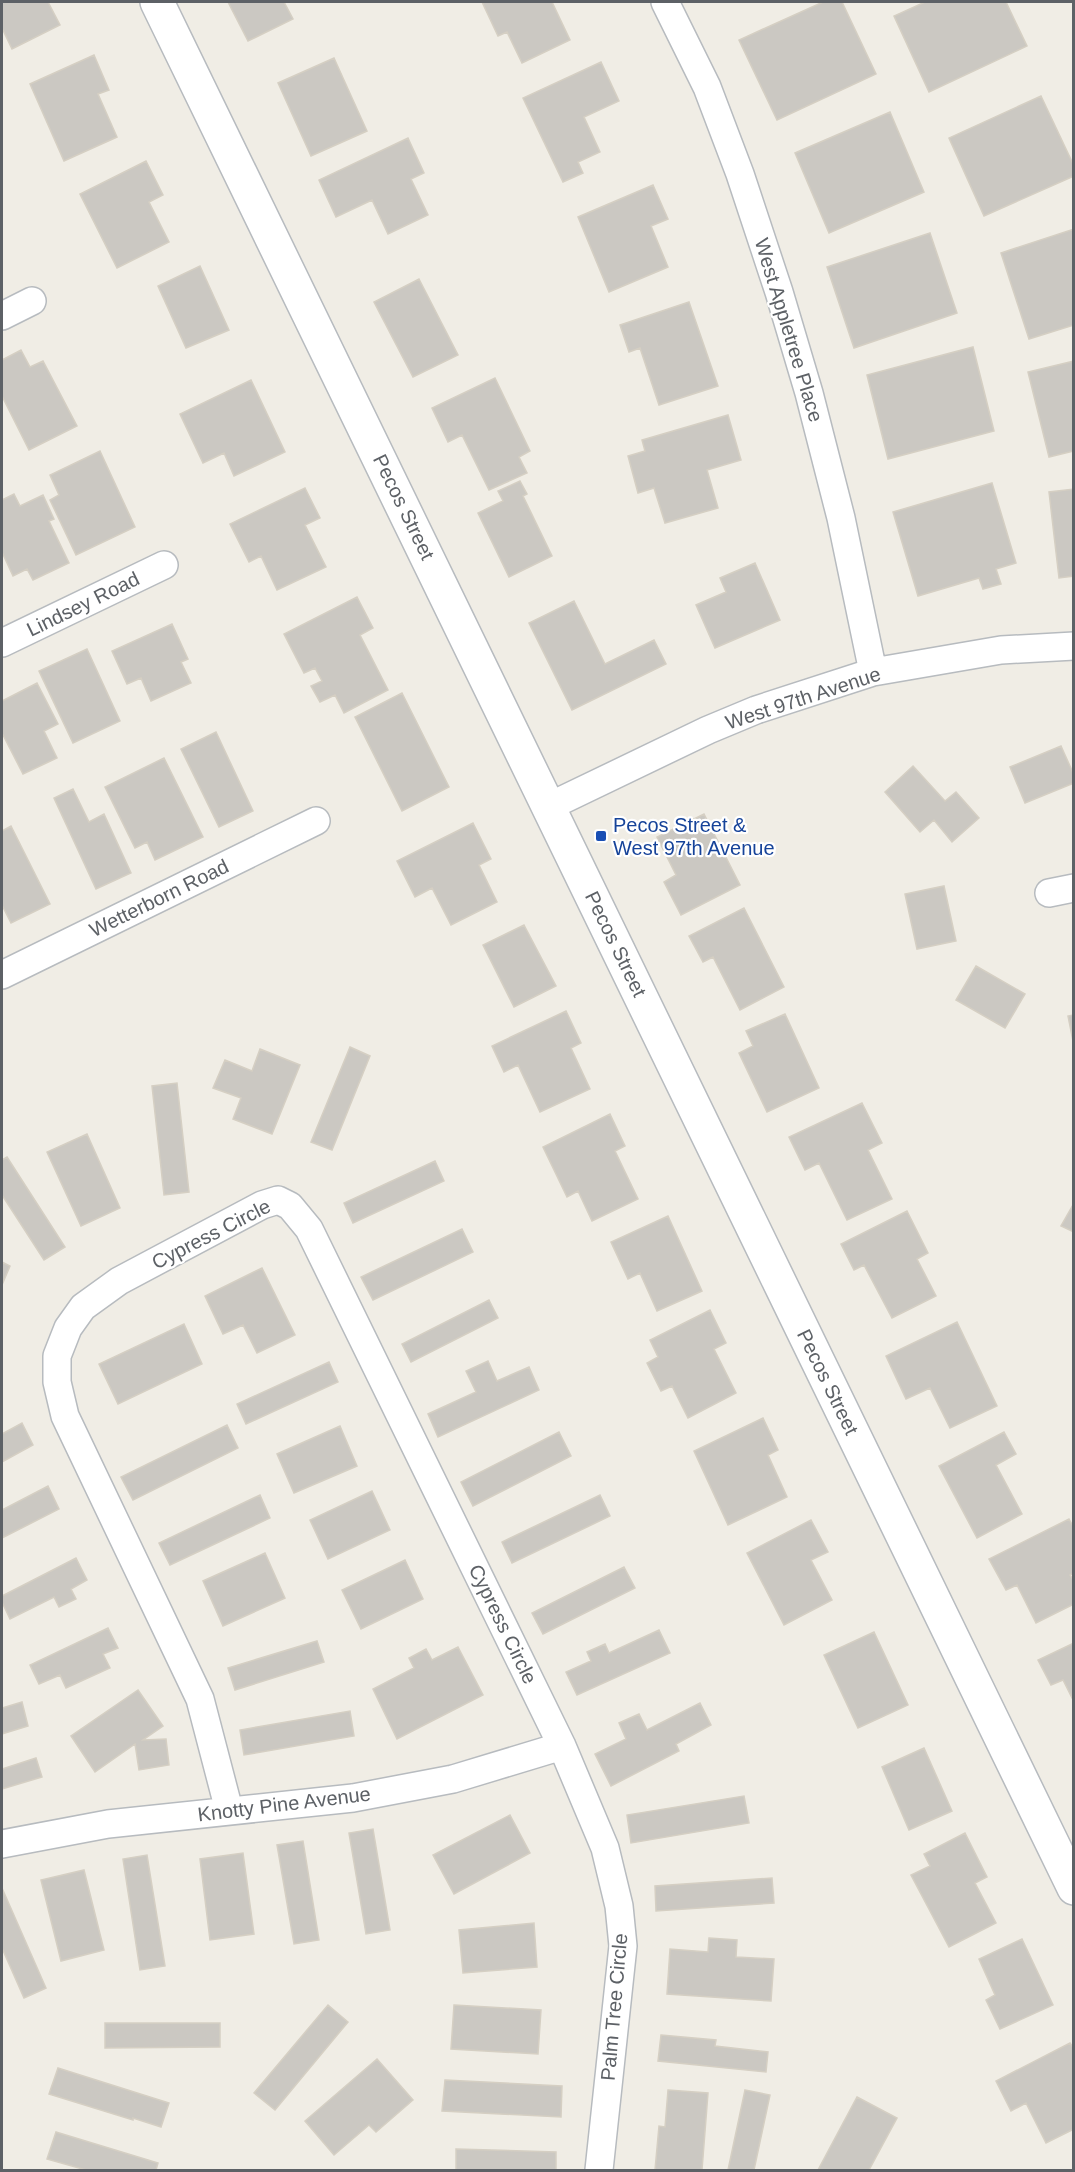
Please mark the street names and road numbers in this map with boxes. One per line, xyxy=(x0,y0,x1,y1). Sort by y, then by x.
street label: West Appletree Place xyxy=(751,236,827,424)
street label: Pecos Street xyxy=(369,451,439,564)
street label: Lindsey Road xyxy=(23,567,143,641)
street label: West 97th Avenue xyxy=(723,663,883,733)
street label: Wetterborn Road xyxy=(86,855,232,941)
street label: Pecos Street xyxy=(581,888,651,1001)
street label: Cypress Circle xyxy=(148,1195,274,1273)
street label: Pecos Street xyxy=(793,1326,863,1439)
street label: Cypress Circle xyxy=(465,1561,541,1687)
street label: Knotty Pine Avenue xyxy=(196,1782,372,1826)
street label: Palm Tree Circle xyxy=(597,1932,631,2082)

